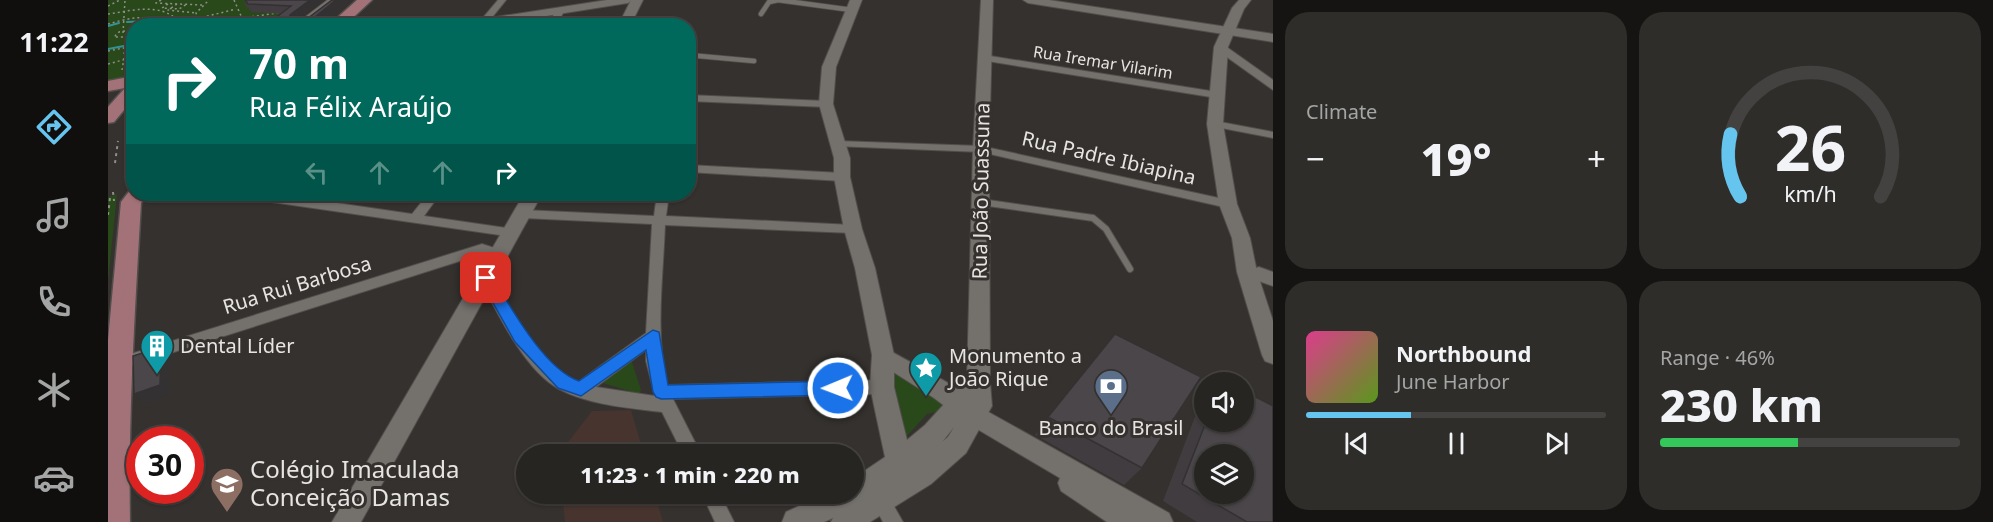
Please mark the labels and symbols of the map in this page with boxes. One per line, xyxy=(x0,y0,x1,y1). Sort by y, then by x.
street label: Rua Iremar Vilarim xyxy=(1032,40,1174,84)
street label: Rua João Suassuna xyxy=(965,102,996,280)
street label: Rua Padre Ibiapina xyxy=(1020,124,1199,191)
street label: Rua Rui Barbosa xyxy=(219,249,374,320)
pin xyxy=(460,252,511,303)
building icon: Dental Líder xyxy=(139,328,175,375)
place label: Dental Líder xyxy=(180,332,295,359)
place label: Monumento a João Rique xyxy=(947,342,1082,392)
place icon: Monumento a João Rique xyxy=(908,350,944,397)
position arrow xyxy=(806,356,870,420)
bank icon: Banco do Brasil xyxy=(1093,368,1129,415)
place label: Banco do Brasil xyxy=(1038,414,1184,441)
speed limit sign: 30 xyxy=(126,426,204,504)
place label: Colégio Imaculada Conceição Damas xyxy=(250,452,459,513)
school or university icon: Colégio Imaculada Conceição Damas xyxy=(209,466,245,513)

